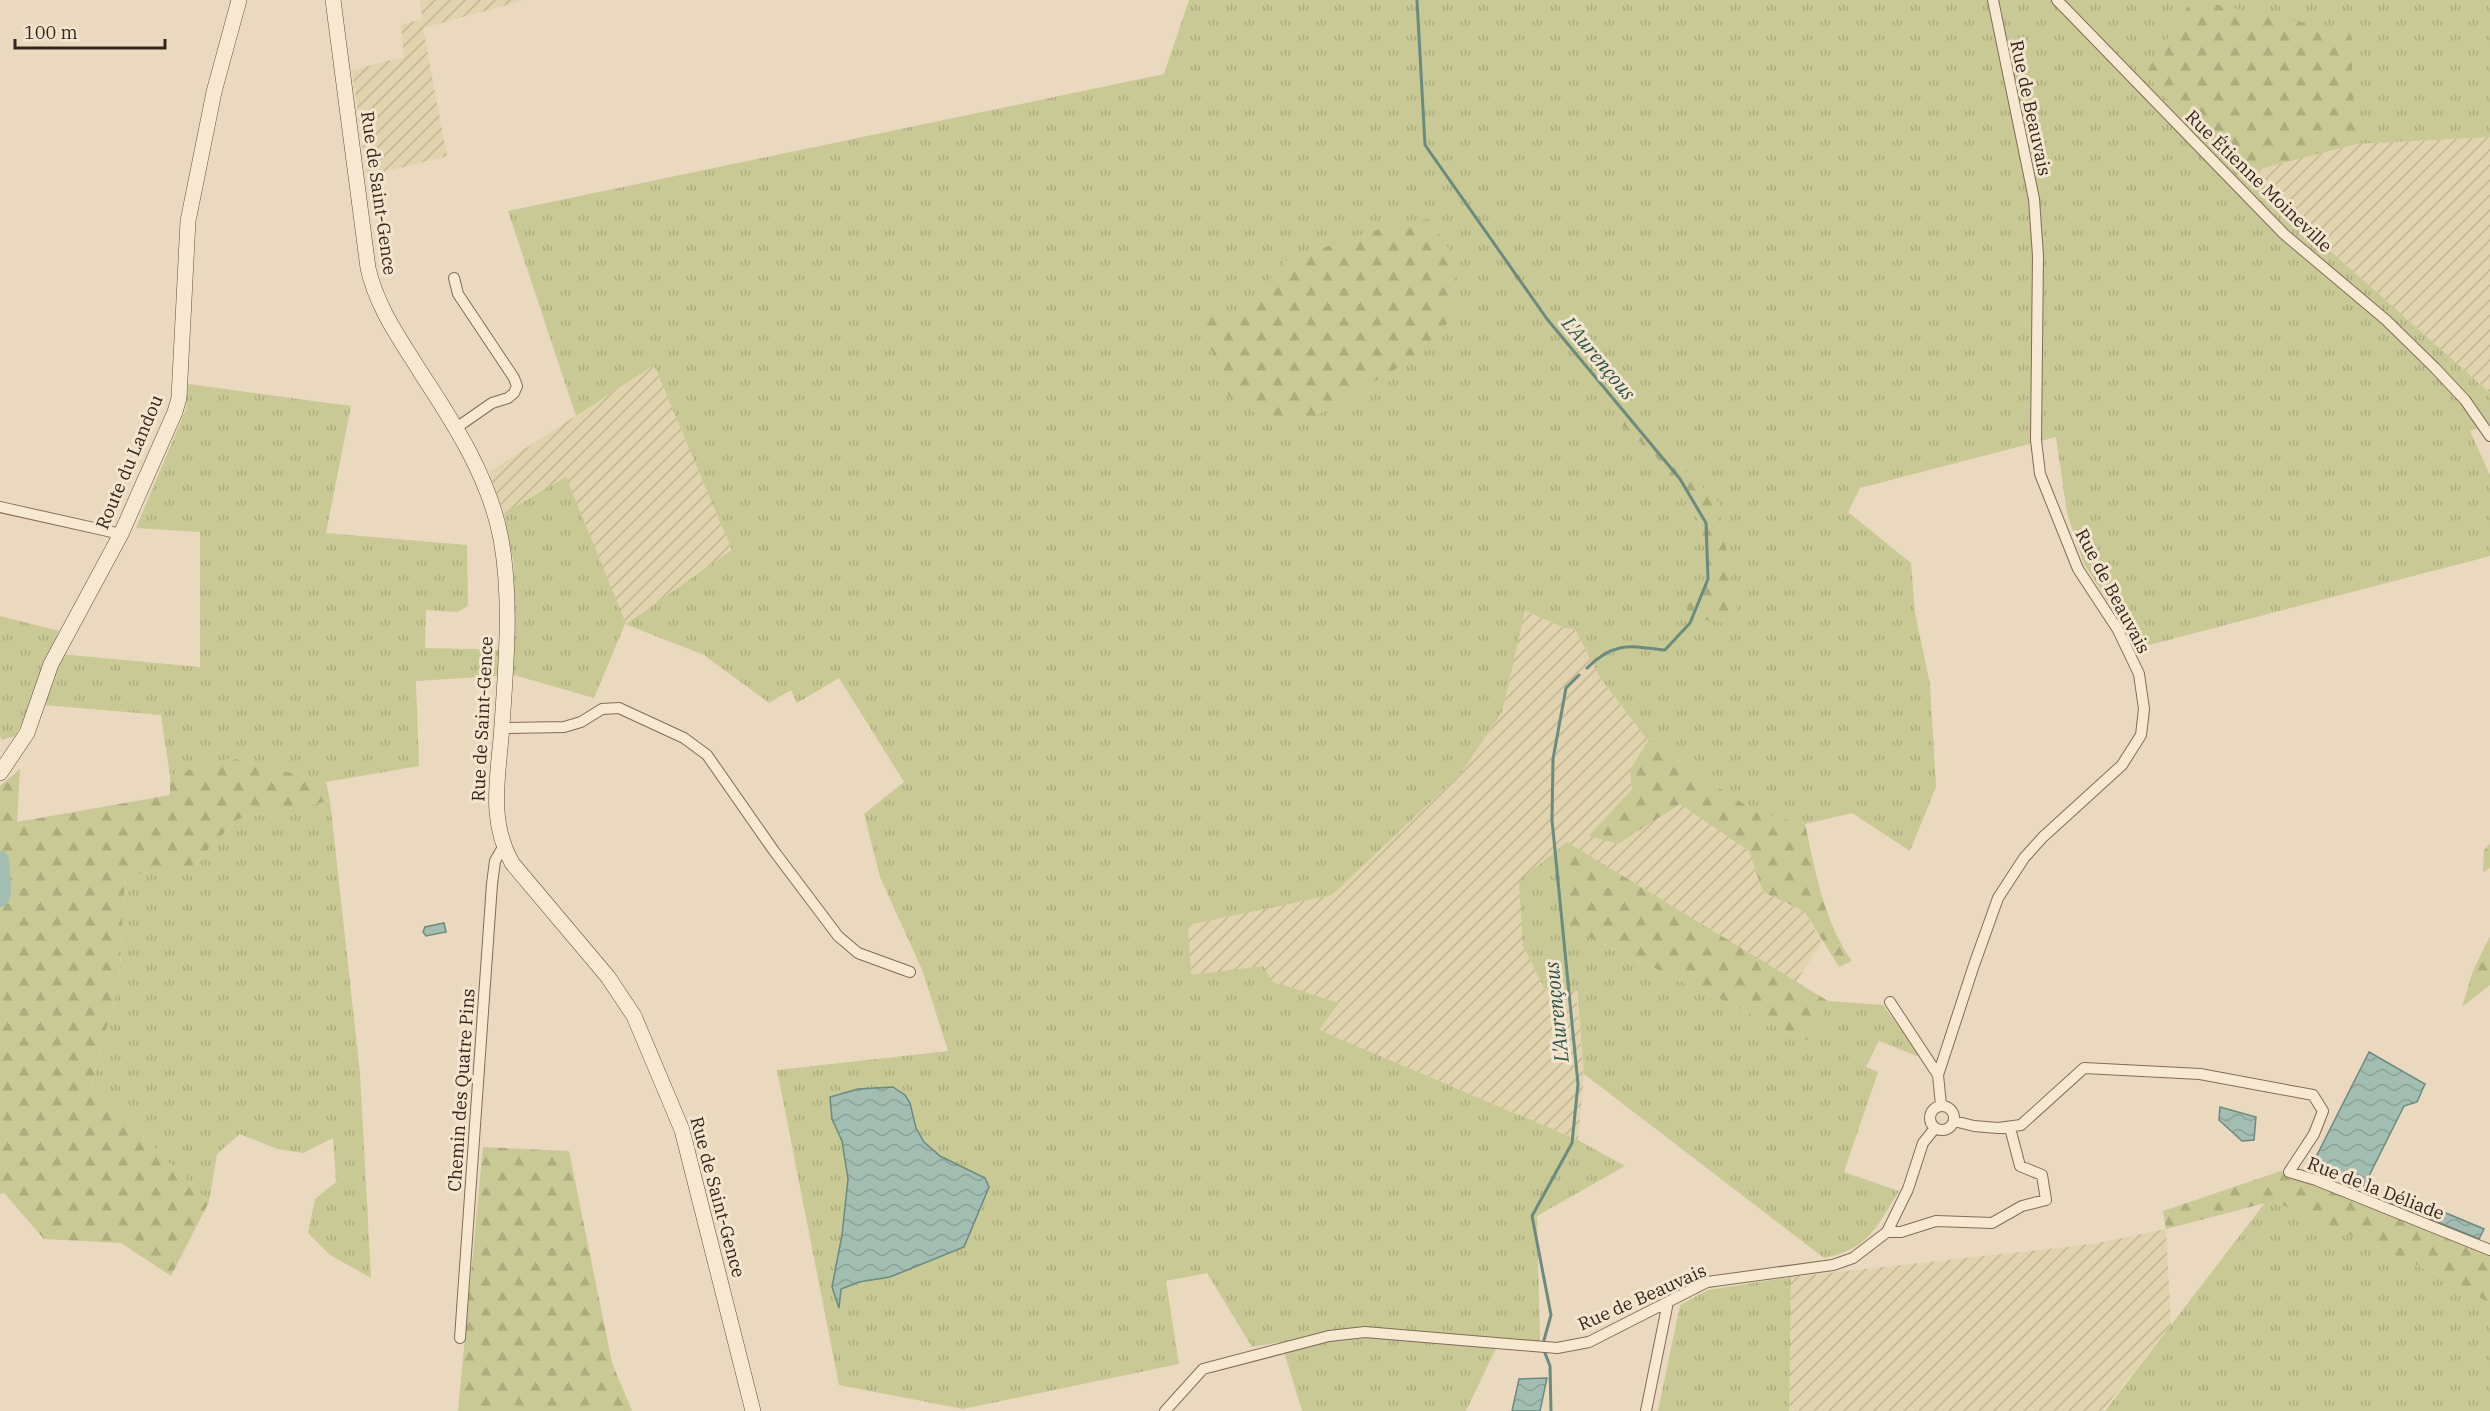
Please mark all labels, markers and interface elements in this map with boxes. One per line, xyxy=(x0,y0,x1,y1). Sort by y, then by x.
scale bar xyxy=(15,12,165,50)
text: 100 m xyxy=(24,21,78,44)
street label: Rue de Beauvais xyxy=(2005,38,2057,178)
street label: Rue Étienne Moineville xyxy=(2181,105,2337,257)
street label: Rue de Saint-Gence xyxy=(356,109,402,277)
water label: L'Aurençous xyxy=(1555,310,1642,406)
street label: Route du Landou xyxy=(90,391,168,533)
street label: Rue de Beauvais xyxy=(2070,525,2156,657)
street label: Rue de Saint-Gence xyxy=(466,636,498,802)
water label: L'Aurençous xyxy=(1537,960,1575,1065)
street label: Chemin des Quatre Pins xyxy=(442,988,480,1192)
street label: Rue de Saint-Gence xyxy=(685,1114,751,1280)
street label: Rue de la Déliade xyxy=(2304,1151,2448,1225)
street label: Rue de Beauvais xyxy=(1574,1258,1710,1336)

